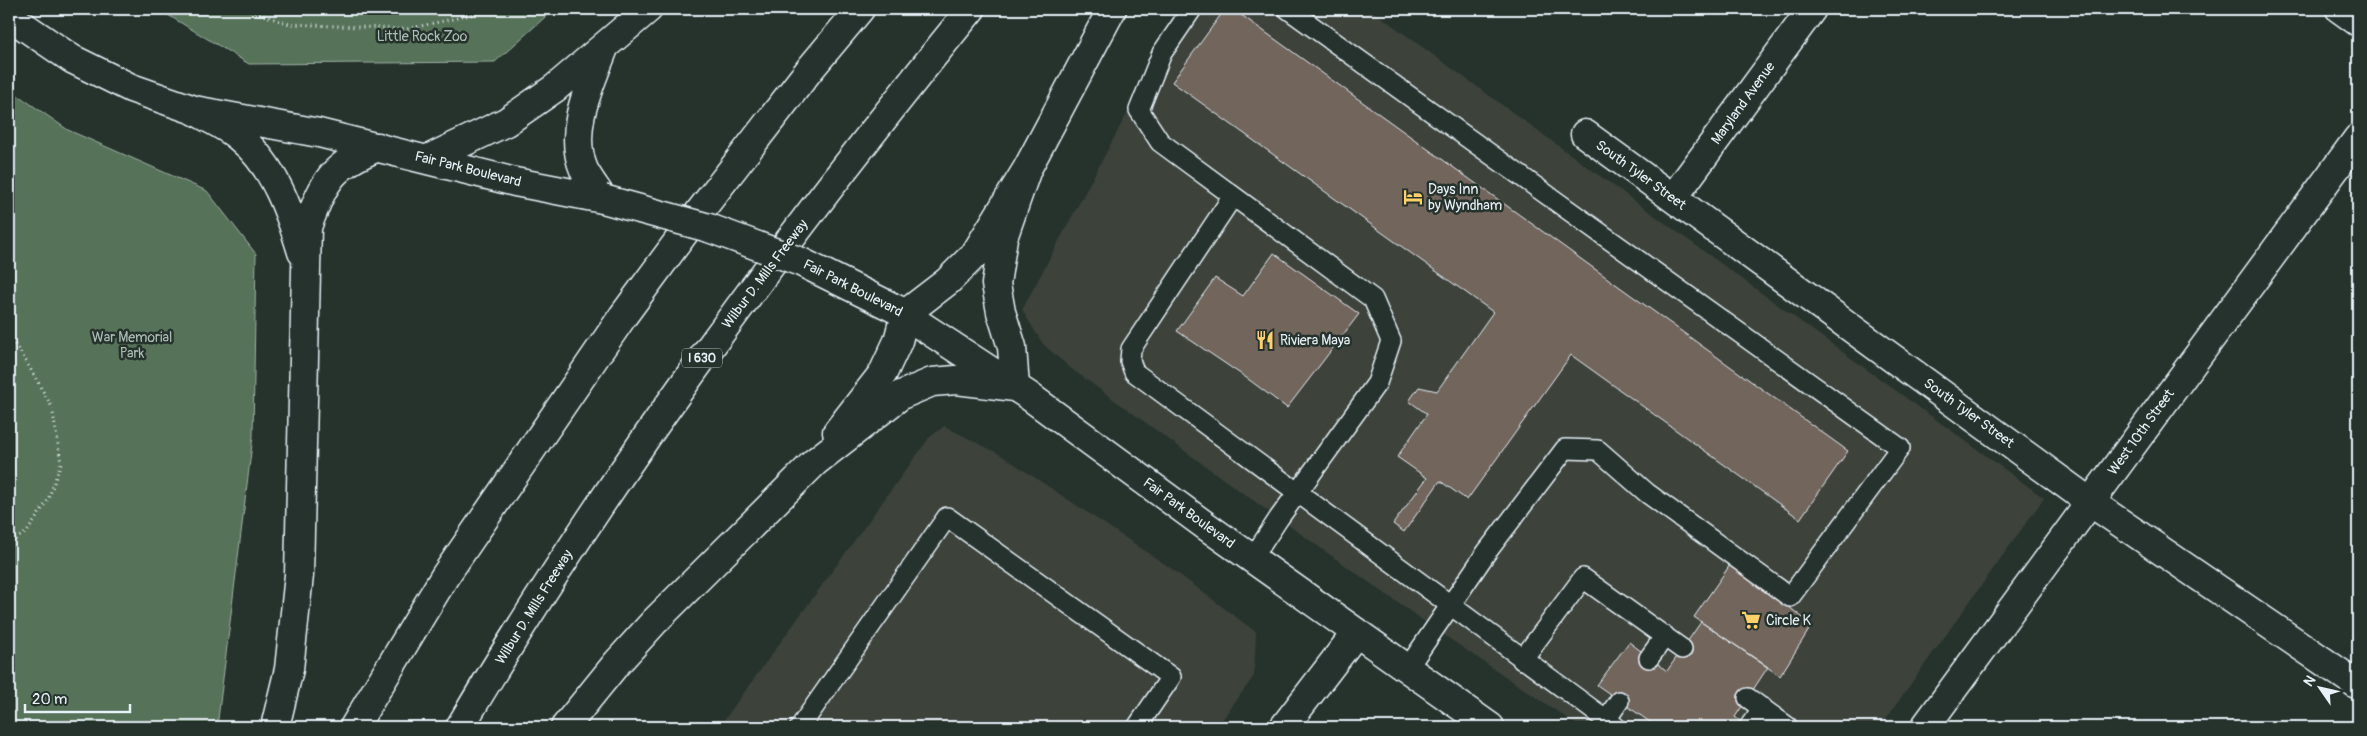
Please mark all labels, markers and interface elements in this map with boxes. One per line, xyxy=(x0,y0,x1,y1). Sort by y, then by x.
park label: Little Rock Zoo xyxy=(377,28,468,45)
street label: Maryland Avenue xyxy=(1707,58,1779,148)
street label: South Tyler Street xyxy=(1593,137,1690,214)
street label: Fair Park Boulevard xyxy=(413,148,523,190)
place label: Days Inn by Wyndham xyxy=(1428,181,1502,214)
hotel icon: Days Inn by Wyndham xyxy=(1402,186,1424,208)
street label: Wilbur D. Mills Freeway xyxy=(718,216,812,332)
street label: Fair Park Boulevard xyxy=(800,256,906,320)
park label: War Memorial Park xyxy=(92,329,172,362)
restaurant icon: Riviera Maya xyxy=(1254,329,1276,351)
place label: Riviera Maya xyxy=(1280,332,1350,349)
road number: I 630 xyxy=(682,348,722,368)
street label: South Tyler Street xyxy=(1921,375,2018,452)
street label: West 10th Street xyxy=(2104,385,2178,478)
street label: Fair Park Boulevard xyxy=(1140,474,1238,552)
street label: Wilbur D. Mills Freeway xyxy=(492,546,576,667)
supermarket icon: Circle K xyxy=(1740,609,1762,631)
place label: Circle K xyxy=(1766,612,1812,629)
north arrow xyxy=(2294,664,2344,714)
text: N xyxy=(2300,672,2319,690)
scale bar xyxy=(25,681,130,713)
text: 20 m xyxy=(32,690,67,709)

